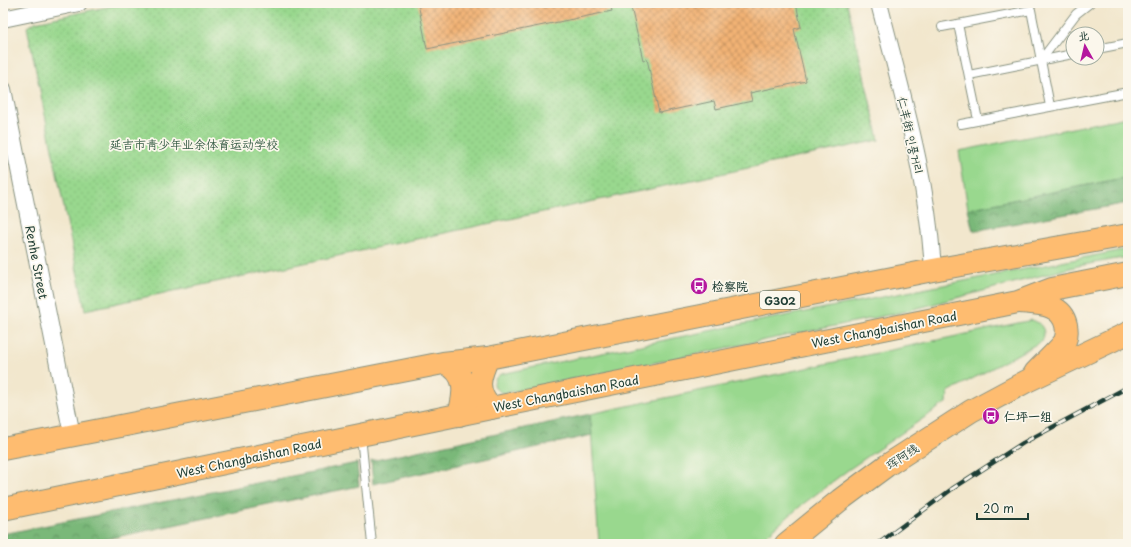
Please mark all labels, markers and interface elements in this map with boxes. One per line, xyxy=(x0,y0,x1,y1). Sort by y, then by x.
north arrow xyxy=(1065,26,1105,66)
text: 北 xyxy=(1077,26,1090,45)
street label: 仁丰街 인풍거리 xyxy=(893,95,929,175)
park label: 延吉市青少年业余体育运动学校 xyxy=(110,135,278,153)
street label: Renhe Street xyxy=(21,223,53,301)
bus stop icon: 检察院 xyxy=(689,276,709,296)
place label: 检察院 xyxy=(712,277,748,295)
road number: G302 xyxy=(760,291,800,309)
street label: West Changbaishan Road xyxy=(810,306,958,352)
street label: West Changbaishan Road xyxy=(492,370,640,416)
bus stop icon: 仁坪一组 xyxy=(981,406,1001,426)
place label: 仁坪一组 xyxy=(1004,407,1052,425)
street label: West Changbaishan Road xyxy=(175,434,323,482)
street label: 珲阿线 xyxy=(882,439,922,473)
scale bar xyxy=(977,495,1028,521)
text: 20 m xyxy=(983,499,1014,517)

